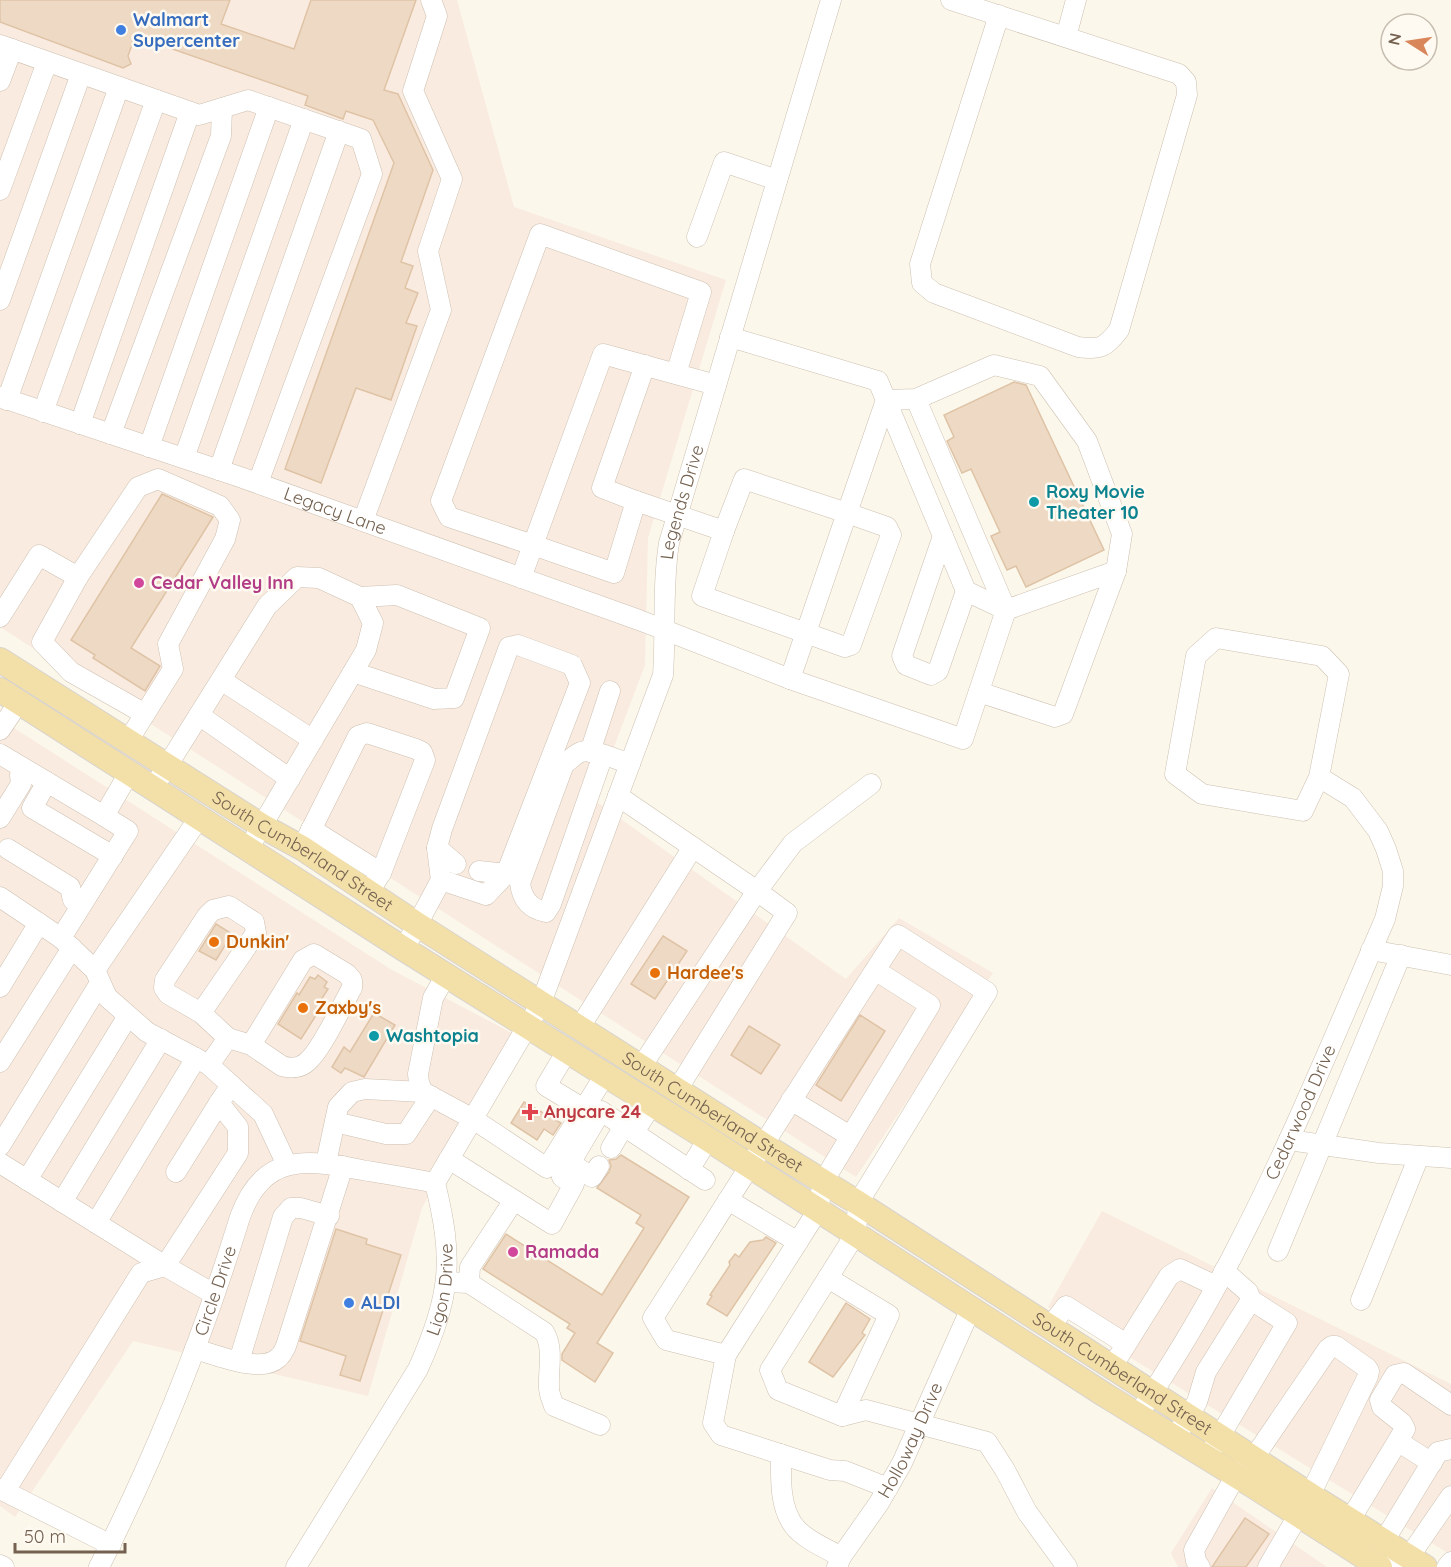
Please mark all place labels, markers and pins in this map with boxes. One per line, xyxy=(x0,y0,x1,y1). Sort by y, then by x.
place label: Walmart Supercenter xyxy=(133,8,240,52)
marker: Walmart Supercenter xyxy=(114,23,128,37)
place label: Roxy Movie Theater 10 xyxy=(1046,480,1145,524)
marker: Roxy Movie Theater 10 xyxy=(1027,495,1041,509)
place label: Cedar Valley Inn xyxy=(151,571,294,594)
marker: Cedar Valley Inn xyxy=(132,576,146,590)
place label: Dunkin' xyxy=(226,930,289,953)
marker: Dunkin' xyxy=(207,935,221,949)
place label: Hardee's xyxy=(667,961,744,984)
marker: Hardee's xyxy=(648,966,662,980)
place label: Zaxby's xyxy=(315,996,381,1019)
marker: Zaxby's xyxy=(296,1001,310,1015)
place label: Washtopia xyxy=(386,1024,479,1047)
marker: Washtopia xyxy=(367,1029,381,1043)
place label: Anycare 24 xyxy=(544,1100,642,1123)
marker: Anycare 24 xyxy=(521,1103,539,1121)
place label: Ramada xyxy=(525,1240,599,1263)
marker: Ramada xyxy=(506,1245,520,1259)
place label: ALDI xyxy=(361,1291,400,1314)
marker: ALDI xyxy=(342,1296,356,1310)

